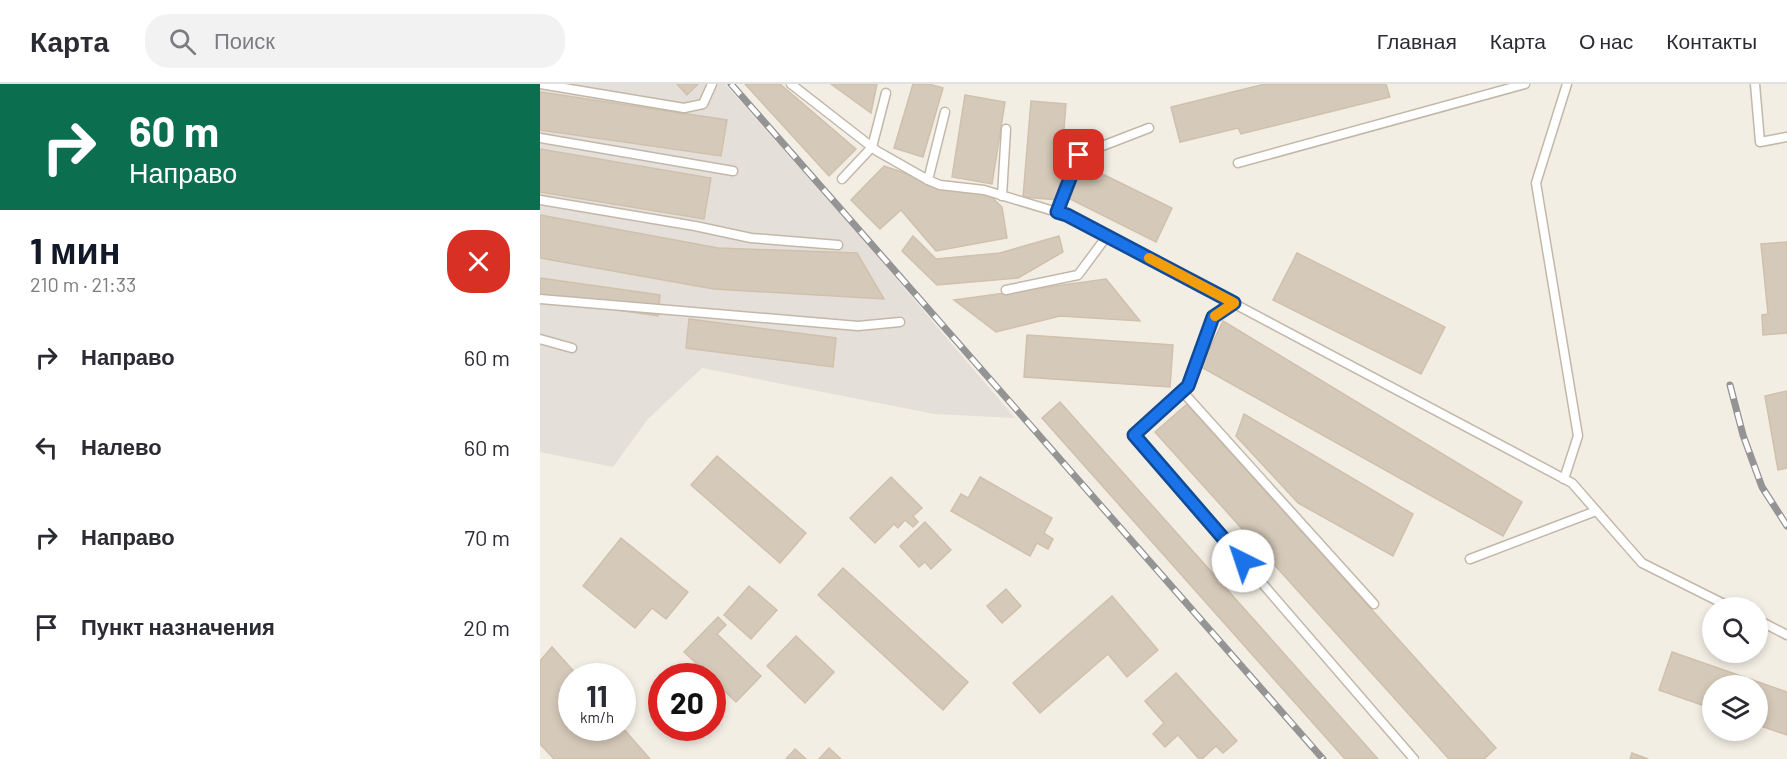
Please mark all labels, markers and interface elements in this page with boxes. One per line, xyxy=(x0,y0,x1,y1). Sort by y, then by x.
search box xyxy=(145,14,565,68)
text: Карта xyxy=(30,24,109,58)
icon: search xyxy=(166,25,199,58)
text: Поиск xyxy=(214,27,275,53)
text: Главная xyxy=(1377,28,1457,53)
text: Карта xyxy=(1490,28,1546,53)
text: О нас xyxy=(1579,28,1633,53)
text: Контакты xyxy=(1666,28,1757,53)
text: 60 m xyxy=(129,105,219,155)
icon: right xyxy=(30,108,108,186)
pin xyxy=(1053,129,1104,180)
icon: arrive xyxy=(1062,138,1095,171)
text: Направо xyxy=(129,156,237,188)
text: 1 мин xyxy=(30,228,120,271)
button: close xyxy=(447,230,510,293)
text: 210 m · 21:33 xyxy=(30,272,136,296)
icon: right xyxy=(30,341,63,374)
text: Направо xyxy=(81,343,175,369)
text: 60 m xyxy=(464,344,510,370)
icon: left xyxy=(30,431,63,464)
text: Налево xyxy=(81,433,162,459)
text: 60 m xyxy=(464,434,510,460)
icon: right xyxy=(30,521,63,554)
text: Направо xyxy=(81,523,175,549)
text: 70 m xyxy=(465,524,510,550)
position arrow xyxy=(1211,529,1275,593)
map controls xyxy=(1702,597,1768,741)
button: search xyxy=(1702,597,1768,663)
icon: arrive xyxy=(30,611,63,644)
text: Пункт назначения xyxy=(81,613,275,639)
text: 20 m xyxy=(463,614,510,640)
speed limit sign: 20 xyxy=(648,663,726,741)
button: layers xyxy=(1702,675,1768,741)
text: 11 xyxy=(586,677,608,713)
text: km/h xyxy=(580,708,614,726)

